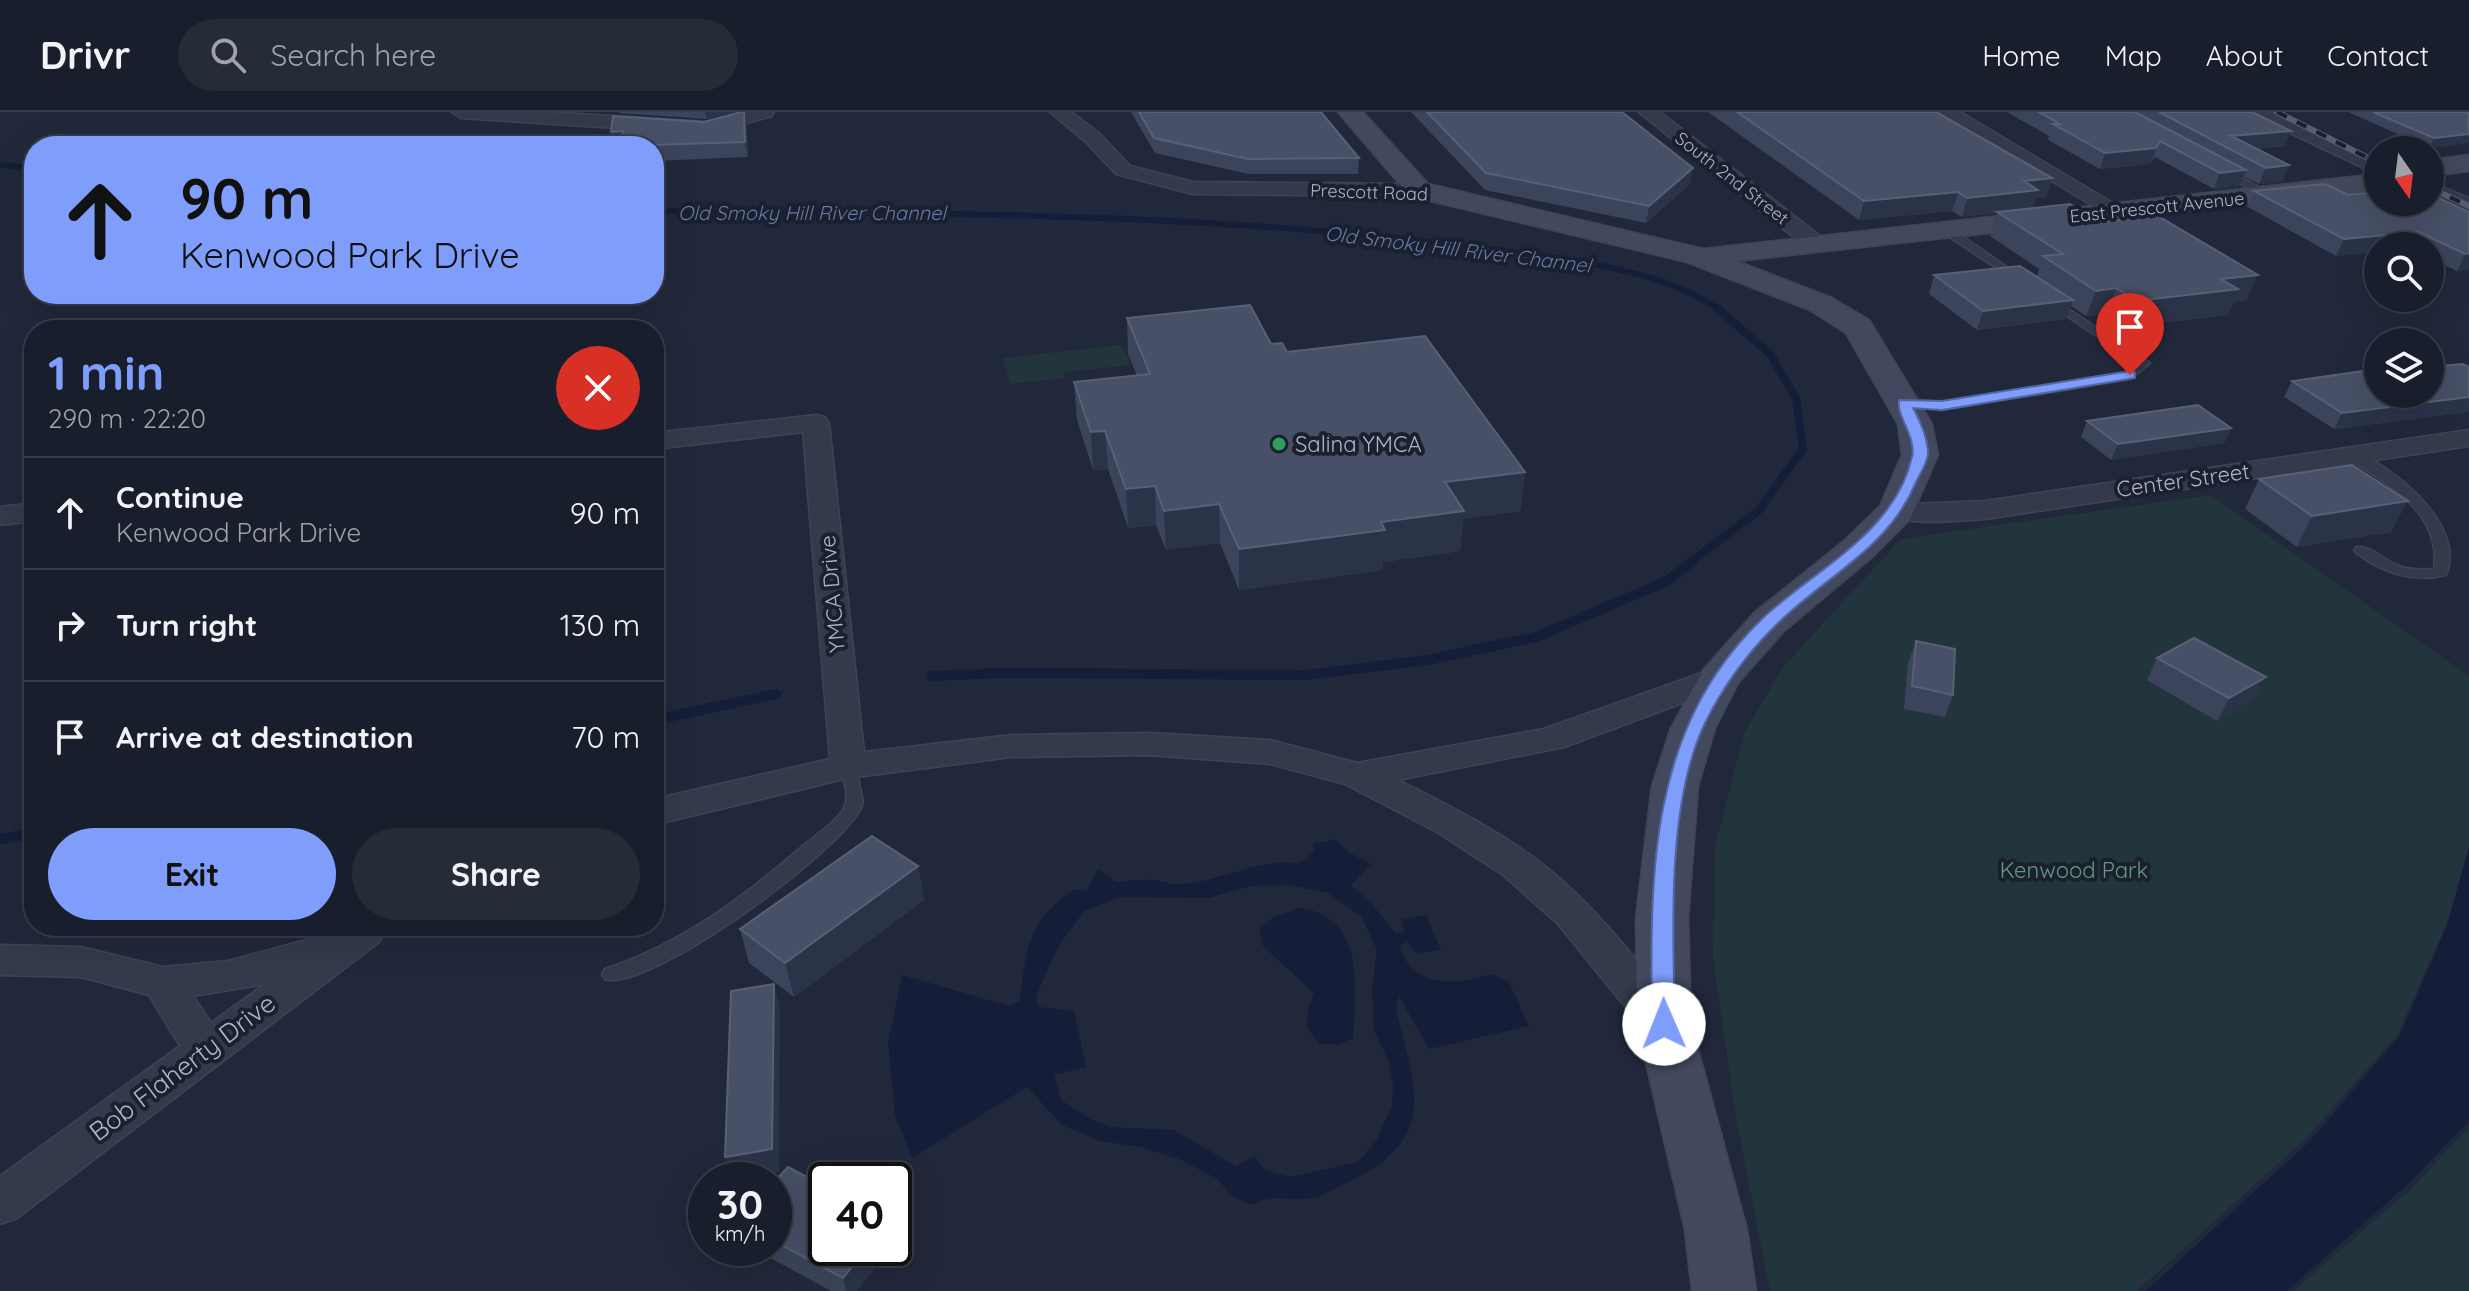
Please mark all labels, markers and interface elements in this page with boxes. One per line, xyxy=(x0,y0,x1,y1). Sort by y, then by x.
search box xyxy=(178,19,738,91)
text: Drivr xyxy=(40,31,130,79)
icon: search xyxy=(206,33,250,77)
text: Search here xyxy=(270,36,436,74)
text: Home xyxy=(1982,38,2061,73)
text: Map xyxy=(2105,38,2162,73)
text: About xyxy=(2206,38,2283,73)
text: Contact xyxy=(2327,38,2429,73)
street label: South 2nd Street xyxy=(1671,126,1793,230)
north arrow xyxy=(2364,136,2444,216)
map controls xyxy=(2364,136,2444,408)
text: 90 m xyxy=(180,163,314,233)
icon: ahead xyxy=(48,168,152,272)
street label: Prescott Road xyxy=(1310,178,1428,206)
street label: East Prescott Avenue xyxy=(2069,186,2245,228)
water label: Old Smoky Hill River Channel xyxy=(678,200,948,225)
water label: Old Smoky Hill River Channel xyxy=(1324,220,1595,278)
text: Kenwood Park Drive xyxy=(180,232,520,277)
button: search xyxy=(2364,232,2444,312)
pin xyxy=(2096,293,2164,375)
icon: arrive xyxy=(2108,305,2152,349)
button: layers xyxy=(2364,328,2444,408)
text: 1 min xyxy=(48,342,164,402)
button: close xyxy=(556,346,640,430)
text: 290 m · 22:20 xyxy=(48,402,206,435)
place label: Salina YMCA xyxy=(1295,430,1422,458)
marker: Salina YMCA xyxy=(1270,435,1288,453)
street label: Center Street xyxy=(2115,457,2251,503)
text: Continue xyxy=(116,478,244,516)
icon: ahead xyxy=(48,491,92,535)
text: 90 m xyxy=(570,494,640,532)
text: Kenwood Park Drive xyxy=(116,516,361,549)
street label: YMCA Drive xyxy=(813,534,851,654)
icon: right xyxy=(48,603,92,647)
text: Turn right xyxy=(116,606,257,644)
text: 130 m xyxy=(560,606,640,644)
icon: arrive xyxy=(48,715,92,759)
text: Arrive at destination xyxy=(116,718,414,756)
text: 70 m xyxy=(571,718,640,756)
button: Exit xyxy=(48,828,336,920)
button: Share xyxy=(352,828,640,920)
park label: Kenwood Park xyxy=(2000,856,2148,884)
position arrow xyxy=(1622,982,1706,1066)
street label: Bob Flaherty Drive xyxy=(82,986,282,1148)
speed limit sign: 40 xyxy=(808,1162,912,1266)
text: 30 xyxy=(717,1179,763,1229)
text: km/h xyxy=(715,1221,765,1246)

